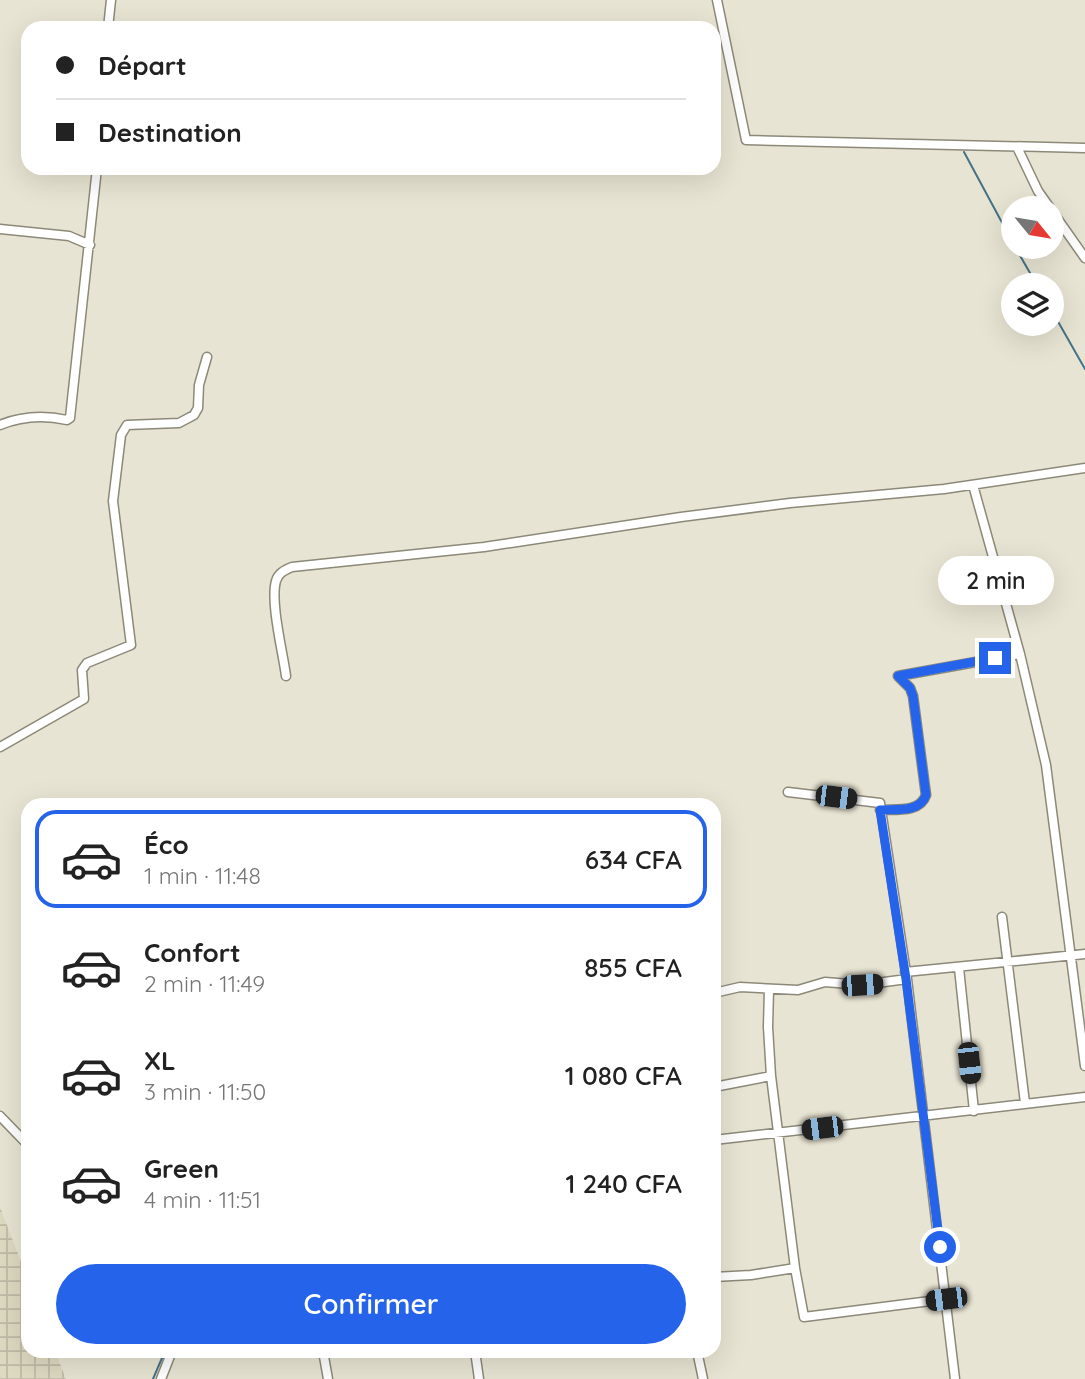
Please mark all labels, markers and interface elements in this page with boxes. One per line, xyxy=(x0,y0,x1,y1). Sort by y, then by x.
text: Départ xyxy=(98,49,187,82)
text: Destination xyxy=(98,116,242,149)
north arrow xyxy=(1001,196,1064,259)
map controls xyxy=(1001,196,1064,336)
button: layers xyxy=(1001,273,1064,336)
callout: 2 min xyxy=(937,556,1053,606)
text: 2 min xyxy=(966,566,1026,595)
route end xyxy=(979,642,1011,674)
car xyxy=(814,784,859,810)
icon: car xyxy=(60,828,123,891)
text: Éco xyxy=(144,828,189,861)
text: 634 CFA xyxy=(585,843,682,876)
text: 1 min · 11:48 xyxy=(144,861,261,890)
icon: car xyxy=(60,936,123,999)
text: Confort xyxy=(144,936,241,969)
text: 855 CFA xyxy=(584,951,682,984)
text: 2 min · 11:49 xyxy=(144,969,265,998)
car xyxy=(841,973,884,997)
car xyxy=(957,1041,982,1085)
icon: car xyxy=(60,1044,123,1107)
text: XL xyxy=(144,1044,176,1077)
text: 1 080 CFA xyxy=(565,1059,682,1092)
text: 3 min · 11:50 xyxy=(144,1077,266,1106)
car xyxy=(800,1115,845,1141)
icon: car xyxy=(60,1152,123,1215)
text: Green xyxy=(144,1152,219,1185)
text: 1 240 CFA xyxy=(565,1167,682,1200)
text: 4 min · 11:51 xyxy=(144,1185,261,1214)
route start xyxy=(924,1231,956,1263)
button: Confirmer xyxy=(56,1264,686,1344)
car xyxy=(924,1286,969,1312)

